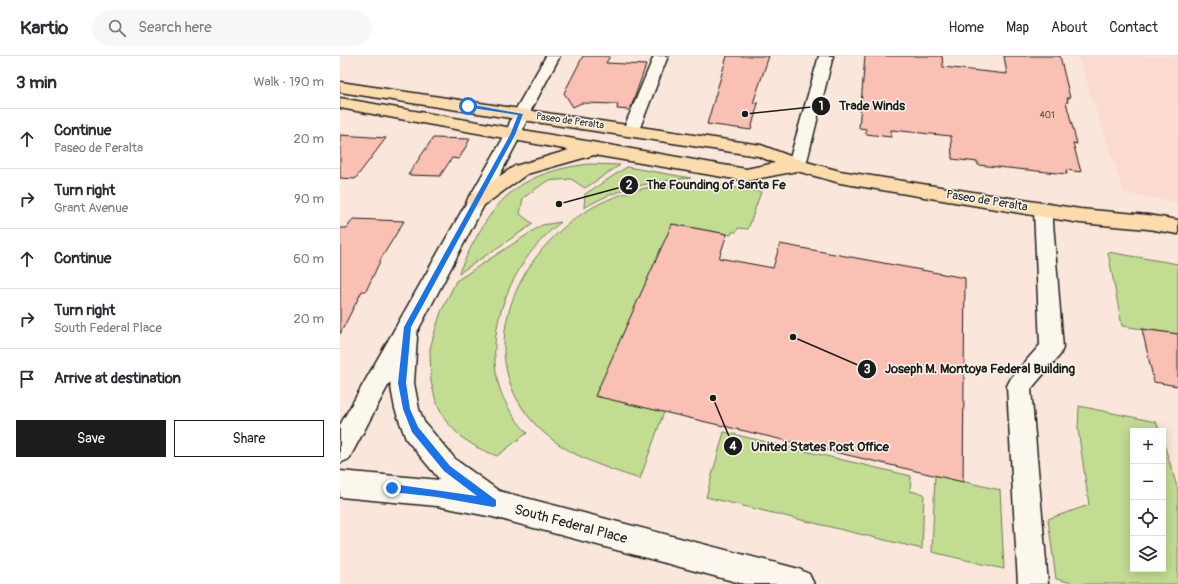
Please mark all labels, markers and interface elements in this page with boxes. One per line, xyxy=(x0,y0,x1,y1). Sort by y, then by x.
search box xyxy=(92,10,372,46)
text: Kartio xyxy=(20,16,68,40)
icon: search xyxy=(106,17,128,39)
text: Search here xyxy=(138,18,212,37)
text: Home xyxy=(949,19,984,36)
text: Map xyxy=(1006,19,1029,36)
text: About xyxy=(1051,19,1087,36)
text: Contact xyxy=(1109,19,1158,36)
text: 3 min xyxy=(16,72,57,93)
text: Walk · 190 m xyxy=(253,74,324,90)
callout: Trade Winds xyxy=(811,93,913,118)
route start xyxy=(459,97,477,115)
text: Trade Winds xyxy=(838,98,905,114)
text: 1 xyxy=(819,99,823,114)
street label: Paseo de Peralta xyxy=(535,110,605,132)
house number: 401 xyxy=(1040,110,1054,121)
text: Continue xyxy=(54,121,112,140)
icon: ahead xyxy=(16,128,38,150)
text: 20 m xyxy=(293,131,324,147)
text: Paseo de Peralta xyxy=(54,140,143,156)
callout: The Founding of Santa Fe xyxy=(619,172,794,197)
text: The Founding of Santa Fe xyxy=(645,177,786,193)
text: 2 xyxy=(626,178,633,193)
text: Turn right xyxy=(54,181,115,200)
street label: Paseo de Peralta xyxy=(945,187,1029,215)
icon: right xyxy=(16,188,38,210)
text: 90 m xyxy=(294,191,324,207)
text: Grant Avenue xyxy=(54,200,128,216)
icon: ahead xyxy=(16,248,38,270)
text: Continue xyxy=(54,249,112,268)
text: 60 m xyxy=(293,251,324,267)
text: Turn right xyxy=(54,301,115,320)
icon: right xyxy=(16,308,38,330)
text: 20 m xyxy=(293,311,324,327)
text: South Federal Place xyxy=(54,320,162,336)
callout: Joseph M. Montoya Federal Building xyxy=(857,356,1084,381)
text: Joseph M. Montoya Federal Building xyxy=(885,361,1076,377)
text: 3 xyxy=(864,362,871,377)
icon: arrive xyxy=(16,368,38,390)
text: Arrive at destination xyxy=(54,369,181,388)
button: Save xyxy=(16,420,166,457)
button: Share xyxy=(174,420,324,457)
map controls xyxy=(1130,428,1166,572)
button: + xyxy=(1130,428,1166,464)
callout: United States Post Office xyxy=(723,434,897,459)
text: 4 xyxy=(729,439,737,454)
text: United States Post Office xyxy=(751,439,890,455)
button: − xyxy=(1130,464,1166,500)
route end xyxy=(383,479,401,497)
button: locate xyxy=(1130,500,1166,536)
street label: South Federal Place xyxy=(513,501,629,547)
button: layers xyxy=(1130,536,1166,572)

